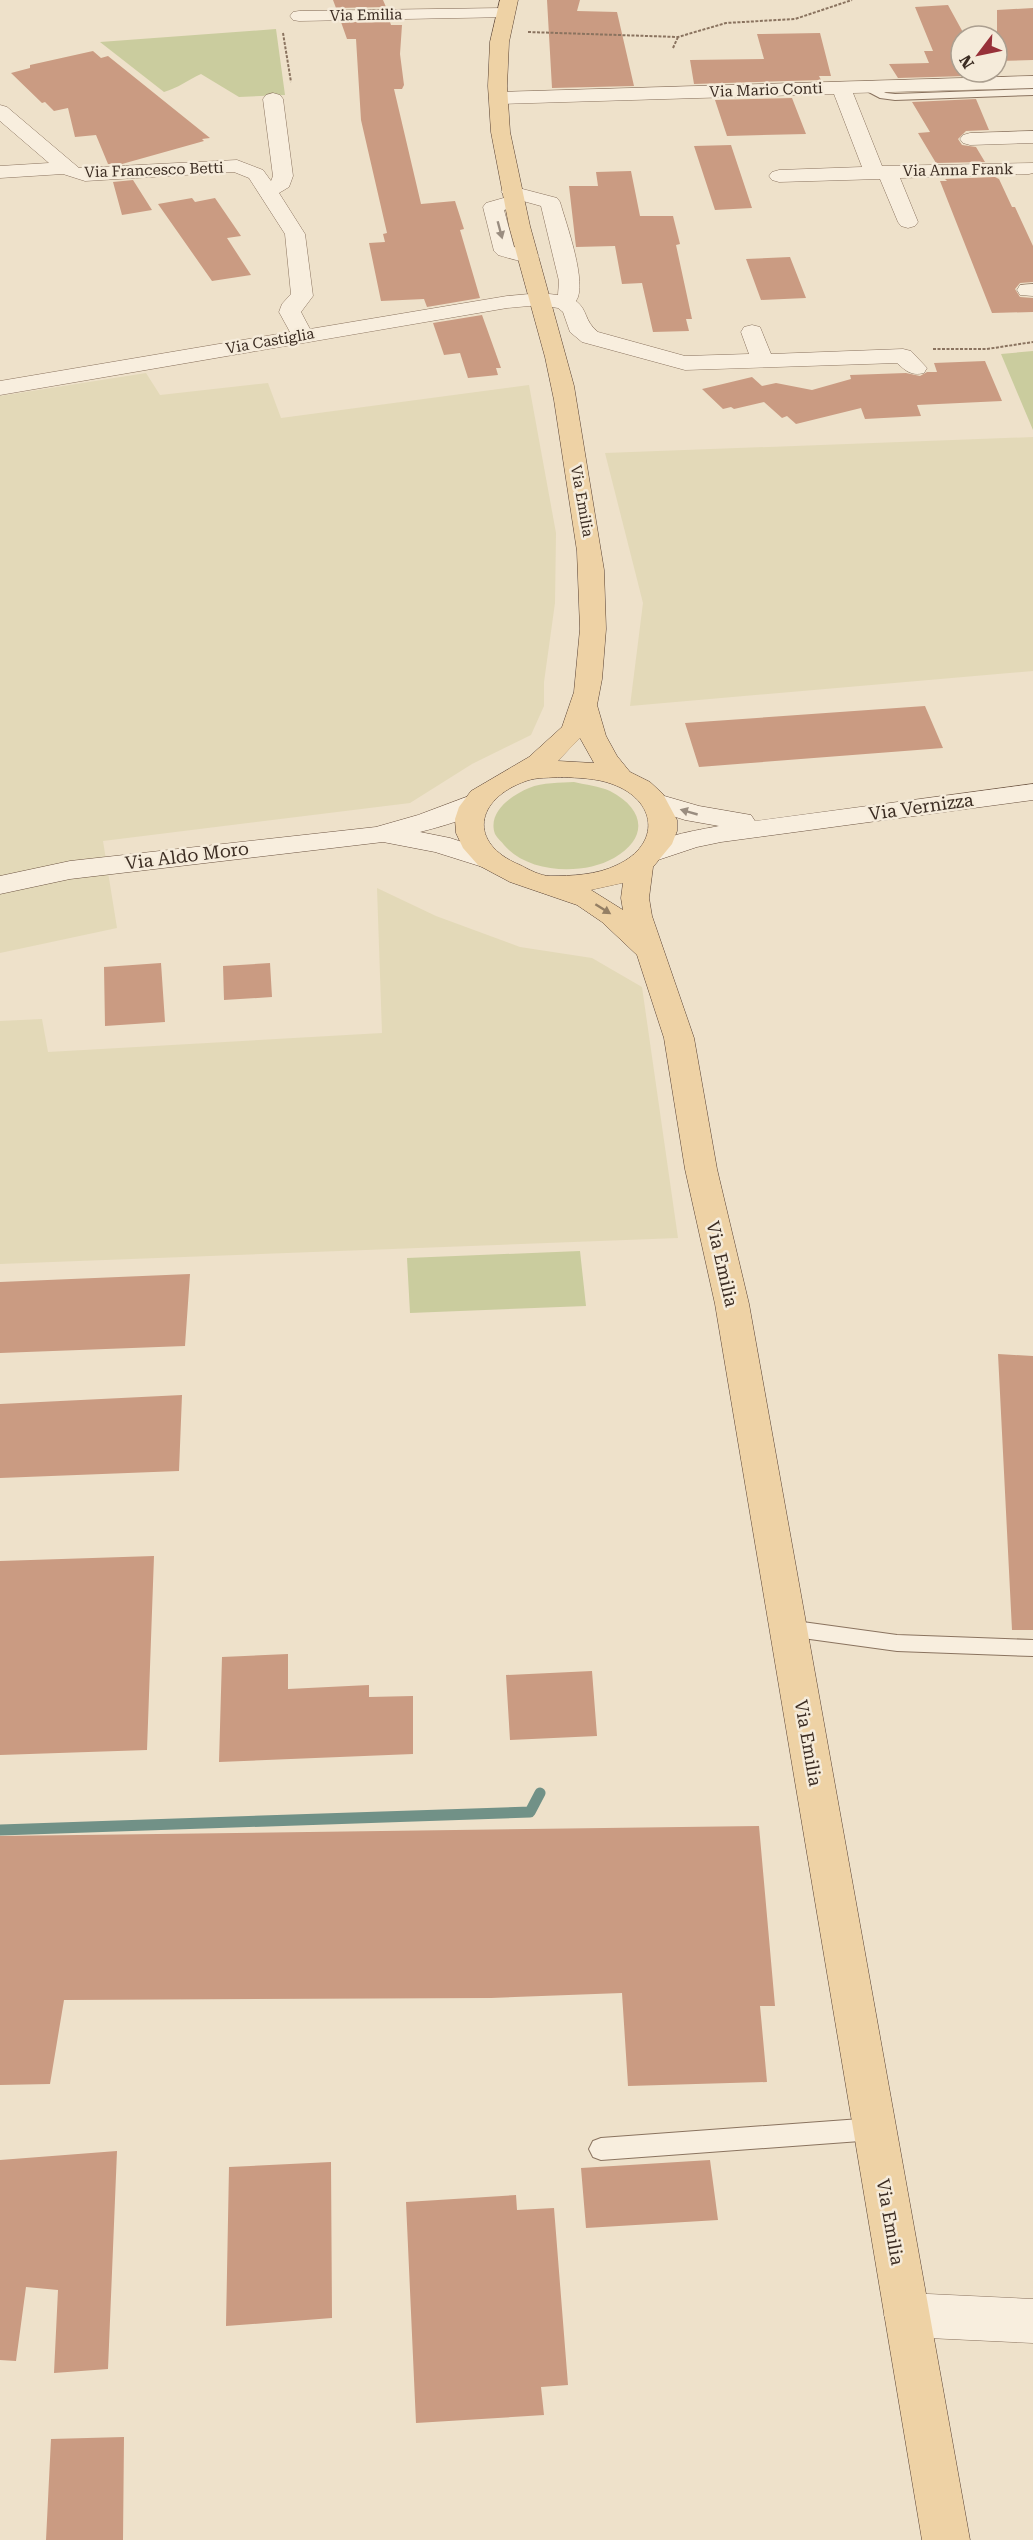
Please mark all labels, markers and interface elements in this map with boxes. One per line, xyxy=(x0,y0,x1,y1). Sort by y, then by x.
street label: Via Emilia xyxy=(329,5,403,25)
north arrow xyxy=(949,24,1009,84)
text: N xyxy=(955,51,978,72)
street label: Via Mario Conti xyxy=(709,79,823,101)
street label: Via Francesco Betti xyxy=(84,159,224,181)
street label: Via Anna Frank xyxy=(902,160,1014,180)
one-way arrow xyxy=(495,221,505,240)
street label: Via Castiglia xyxy=(224,324,316,358)
street label: Via Emilia xyxy=(567,464,597,538)
street label: Via Vernizza xyxy=(867,789,975,824)
one-way arrow xyxy=(680,807,698,816)
street label: Via Aldo Moro xyxy=(124,837,250,874)
one-way arrow xyxy=(595,903,611,914)
street label: Via Emilia xyxy=(702,1219,743,1309)
street label: Via Emilia xyxy=(791,1698,826,1788)
street label: Via Emilia xyxy=(873,2177,908,2267)

